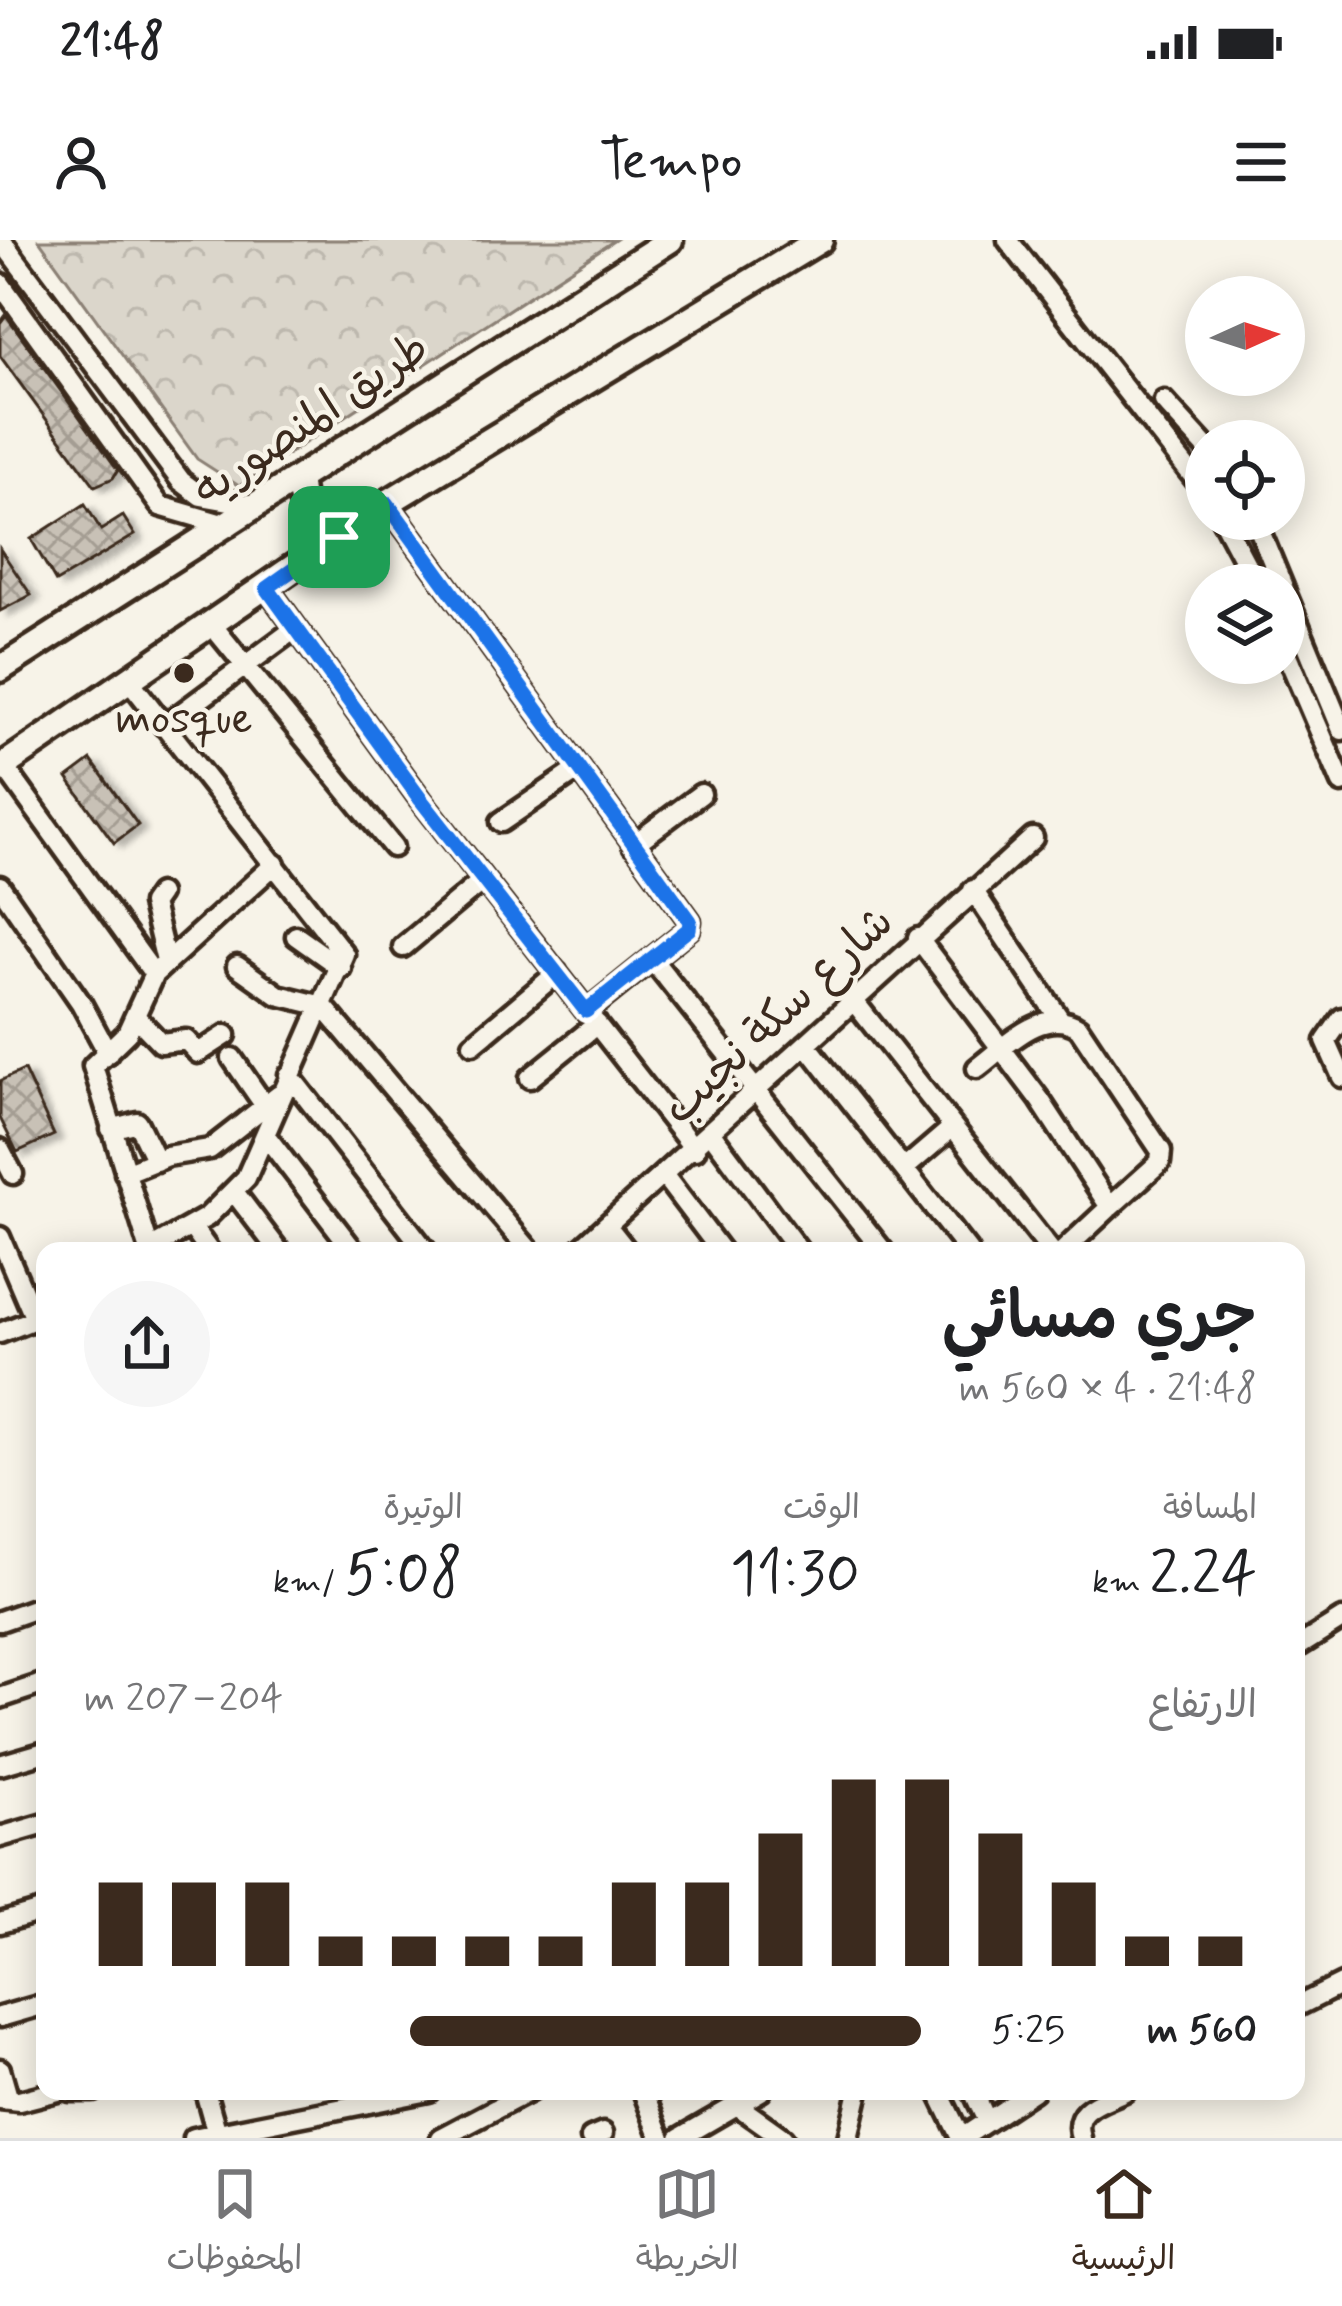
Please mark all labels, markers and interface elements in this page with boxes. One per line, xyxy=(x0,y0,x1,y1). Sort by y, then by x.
text: 21:48 xyxy=(60,13,164,72)
text: Tempo xyxy=(600,127,742,198)
icon: person xyxy=(48,129,114,195)
icon: menu xyxy=(1228,129,1294,195)
north arrow xyxy=(1185,276,1305,396)
map controls xyxy=(1185,276,1305,684)
street label: طريق المنصوريه xyxy=(183,319,441,521)
button: locate xyxy=(1185,420,1305,540)
pin xyxy=(288,486,390,588)
icon: arrive xyxy=(306,504,372,570)
button: layers xyxy=(1185,564,1305,684)
marker: mosque xyxy=(171,660,197,686)
place label: mosque xyxy=(115,690,253,749)
street label: شارع سكة نجيب xyxy=(651,894,907,1138)
text: جري مسائي xyxy=(942,1276,1257,1362)
button: share xyxy=(84,1281,210,1407)
text: 21:48 · 4 × 560 m xyxy=(959,1364,1257,1415)
text: الوتيرة xyxy=(383,1487,463,1531)
text: الوقت xyxy=(783,1487,860,1531)
text: المسافة xyxy=(1163,1487,1257,1531)
text: 5:08 xyxy=(345,1536,463,1615)
text: 11:30 xyxy=(730,1536,860,1615)
text: 2.24 xyxy=(1149,1536,1257,1615)
text: /km xyxy=(273,1561,345,1605)
text: km xyxy=(1092,1561,1149,1605)
text: 204–207 m xyxy=(84,1674,283,1725)
text: الارتفاع xyxy=(1148,1681,1257,1732)
text: 5:25 xyxy=(991,2006,1065,2057)
text: 560 m xyxy=(1147,2006,1257,2057)
tab: المحفوظات xyxy=(167,2161,302,2287)
tab: الخريطة xyxy=(636,2161,739,2287)
tab: الرئيسية xyxy=(1072,2161,1175,2287)

